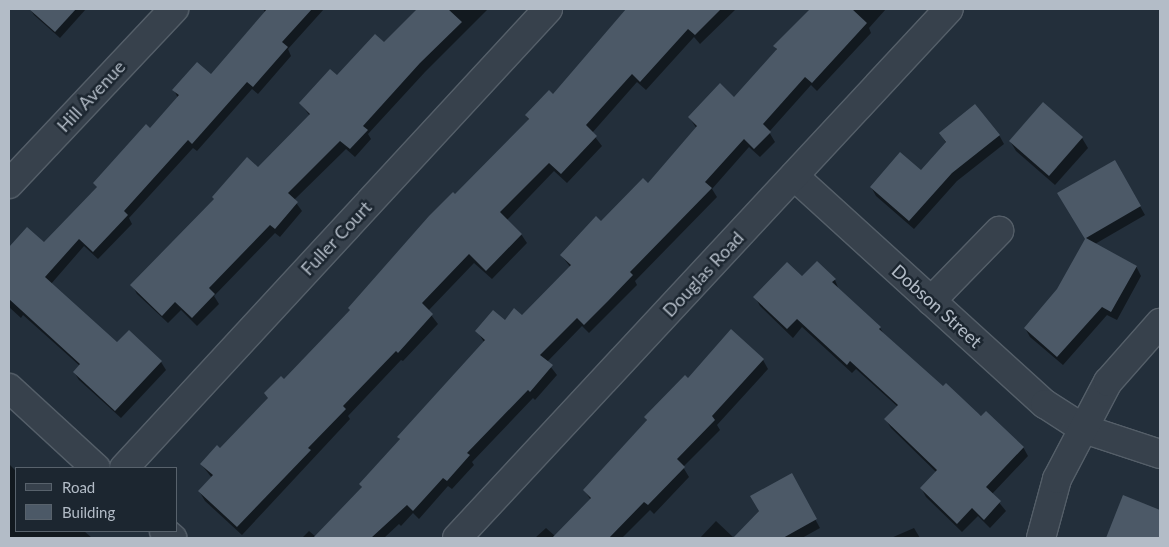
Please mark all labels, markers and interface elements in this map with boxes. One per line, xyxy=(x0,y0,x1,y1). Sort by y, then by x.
street label: Hill Avenue xyxy=(52,55,130,137)
street label: Fuller Court xyxy=(296,196,376,280)
street label: Douglas Road xyxy=(658,227,748,321)
street label: Dobson Street xyxy=(887,260,987,352)
legend xyxy=(15,467,178,532)
text: Road xyxy=(62,478,95,496)
text: Building xyxy=(62,503,115,521)

